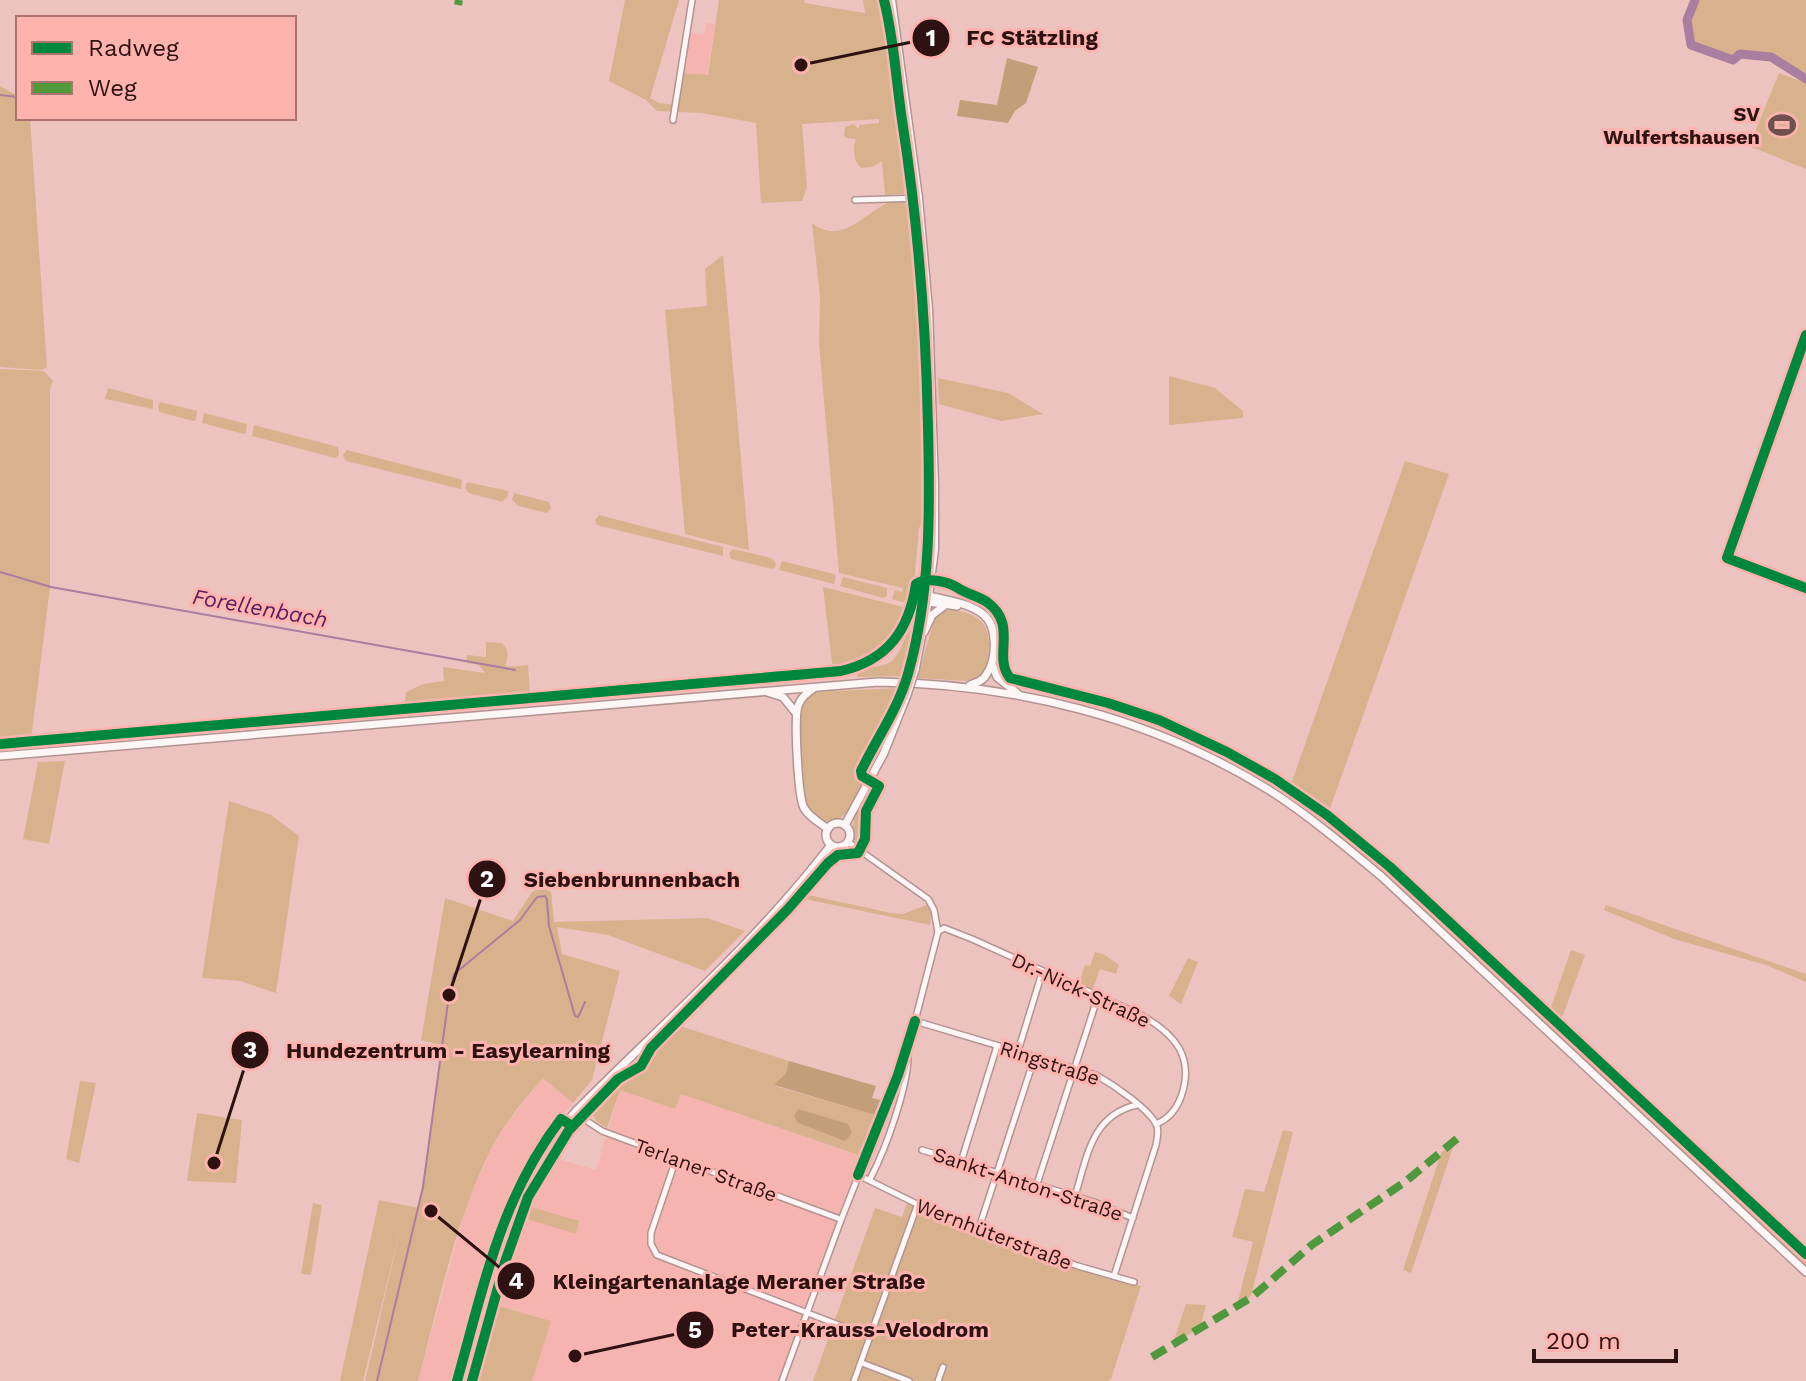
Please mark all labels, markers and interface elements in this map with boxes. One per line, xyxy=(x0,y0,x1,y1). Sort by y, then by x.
callout: FC Stätzling xyxy=(911,15,1114,61)
legend xyxy=(16,16,296,120)
text: 1 xyxy=(926,24,936,52)
text: FC Stätzling xyxy=(966,25,1098,50)
text: Radweg xyxy=(88,34,179,62)
text: Weg xyxy=(88,74,137,102)
place label: SV Wulfertshausen xyxy=(1603,102,1760,149)
sports icon: SV Wulfertshausen xyxy=(1767,110,1797,140)
water label: Forellenbach xyxy=(191,584,329,632)
callout: Siebenbrunnenbach xyxy=(467,856,756,902)
text: 2 xyxy=(480,865,494,893)
text: Siebenbrunnenbach xyxy=(524,867,740,892)
street label: Dr.-Nick-Straße xyxy=(1008,947,1154,1033)
callout: Hundezentrum - Easylearning xyxy=(230,1027,626,1073)
text: 3 xyxy=(243,1036,257,1064)
street label: Ringstraße xyxy=(997,1036,1103,1090)
text: Hundezentrum - Easylearning xyxy=(286,1038,611,1063)
street label: Terlaner Straße xyxy=(632,1133,780,1207)
street label: Sankt-Anton-Straße xyxy=(930,1142,1126,1226)
street label: Wernhüterstraße xyxy=(913,1193,1075,1275)
callout: Kleingartenanlage Meraner Straße xyxy=(496,1258,941,1304)
text: 4 xyxy=(508,1267,524,1295)
text: Kleingartenanlage Meraner Straße xyxy=(553,1269,925,1294)
callout: Peter-Krauss-Velodrom xyxy=(675,1307,1005,1353)
scale bar xyxy=(1534,1313,1676,1363)
text: 5 xyxy=(688,1316,702,1344)
text: Peter-Krauss-Velodrom xyxy=(731,1317,989,1342)
text: 200 m xyxy=(1546,1327,1621,1355)

